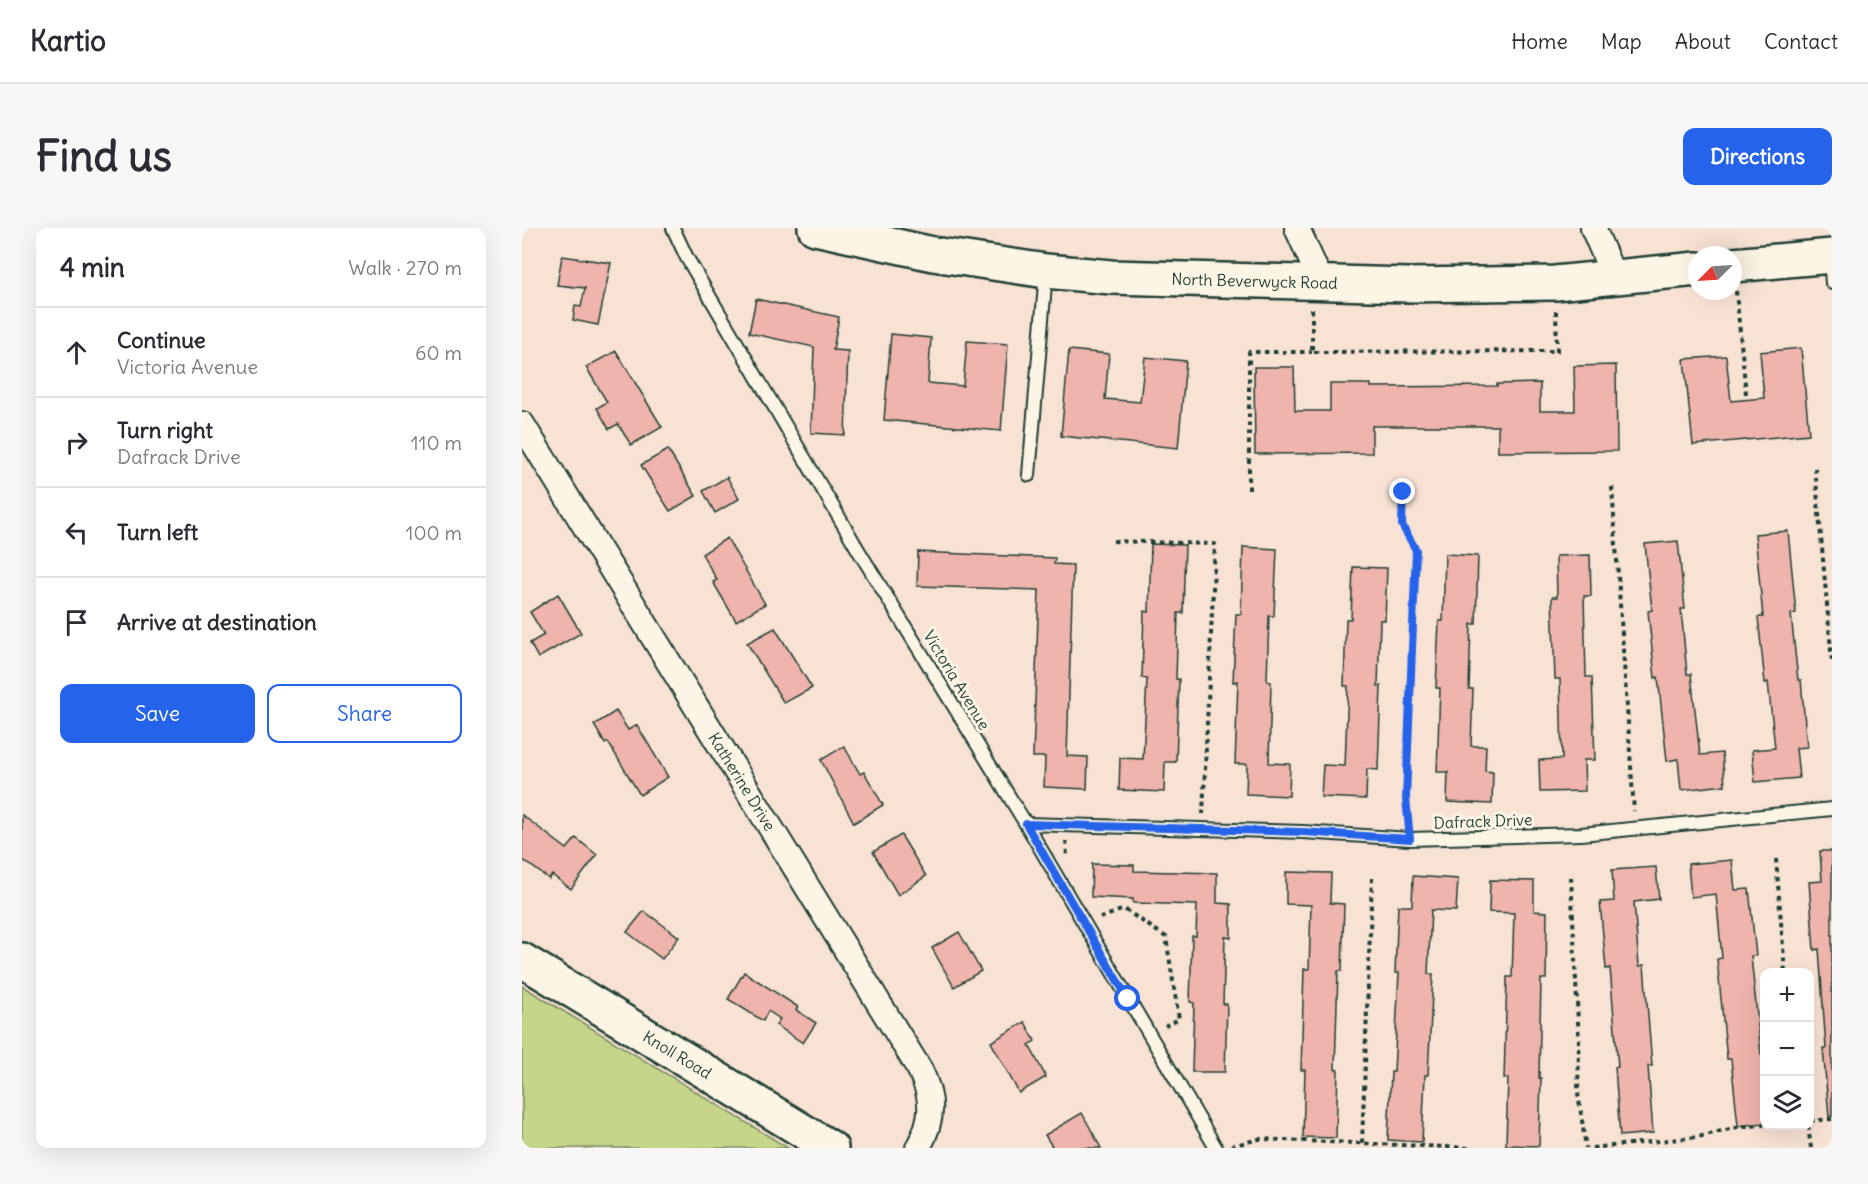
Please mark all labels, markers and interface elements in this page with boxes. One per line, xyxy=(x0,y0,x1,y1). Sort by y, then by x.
text: Kartio xyxy=(30,23,106,59)
text: Home xyxy=(1511,28,1568,55)
text: Map xyxy=(1601,28,1642,55)
text: About xyxy=(1675,28,1731,55)
text: Contact xyxy=(1764,28,1838,55)
button: Directions xyxy=(1683,128,1832,185)
text: Find us xyxy=(36,130,172,182)
north arrow xyxy=(1688,246,1742,300)
text: 4 min xyxy=(60,251,125,284)
text: Walk · 270 m xyxy=(348,255,462,280)
street label: North Beverwyck Road xyxy=(1171,269,1338,293)
text: Continue xyxy=(117,326,206,354)
icon: ahead xyxy=(60,336,93,369)
text: 60 m xyxy=(415,340,462,365)
text: Victoria Avenue xyxy=(117,354,258,379)
text: Turn right xyxy=(117,416,213,444)
icon: right xyxy=(60,426,93,459)
text: 110 m xyxy=(411,430,462,455)
text: Dafrack Drive xyxy=(117,444,241,469)
route end xyxy=(1389,478,1415,504)
icon: left xyxy=(60,516,93,549)
text: Turn left xyxy=(117,518,198,546)
text: 100 m xyxy=(405,520,462,545)
icon: arrive xyxy=(60,606,93,639)
text: Arrive at destination xyxy=(117,608,317,636)
street label: Victoria Avenue xyxy=(919,627,995,733)
button: Save xyxy=(60,684,255,743)
button: Share xyxy=(267,684,462,743)
street label: Katherine Drive xyxy=(704,729,780,834)
street label: Dafrack Drive xyxy=(1433,809,1533,833)
map controls xyxy=(1760,968,1814,1130)
button: + xyxy=(1760,968,1814,1022)
route start xyxy=(1114,985,1140,1011)
button: − xyxy=(1760,1022,1814,1076)
street label: Knoll Road xyxy=(640,1026,715,1083)
button: layers xyxy=(1760,1076,1814,1130)

